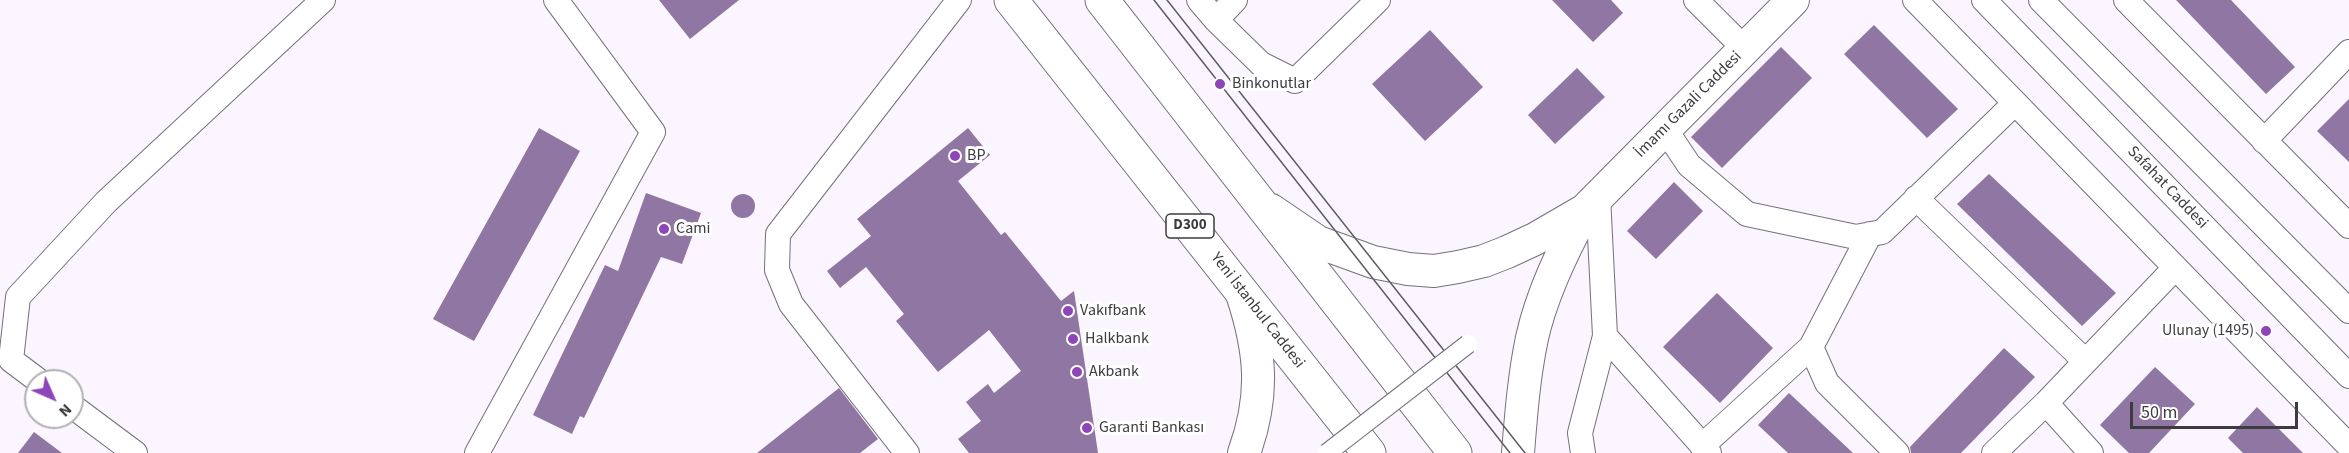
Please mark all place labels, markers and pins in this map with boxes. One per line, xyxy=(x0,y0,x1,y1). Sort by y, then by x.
place label: Binkonutlar xyxy=(1232,74,1311,94)
marker: Binkonutlar xyxy=(1213,77,1227,91)
place label: BP xyxy=(967,146,985,166)
marker: BP xyxy=(948,149,962,163)
place label: Cami xyxy=(676,219,710,239)
marker: Cami xyxy=(657,222,671,236)
place label: Vakıfbank xyxy=(1080,301,1146,321)
marker: Vakıfbank xyxy=(1061,304,1075,318)
place label: Ulunay (1495) xyxy=(2162,321,2254,341)
marker: Ulunay (1495) xyxy=(2259,324,2273,338)
place label: Halkbank xyxy=(1085,329,1149,349)
marker: Halkbank xyxy=(1066,332,1080,346)
place label: Akbank xyxy=(1089,362,1139,382)
marker: Akbank xyxy=(1070,365,1084,379)
place label: Garanti Bankası xyxy=(1099,418,1204,438)
marker: Garanti Bankası xyxy=(1080,421,1094,435)

